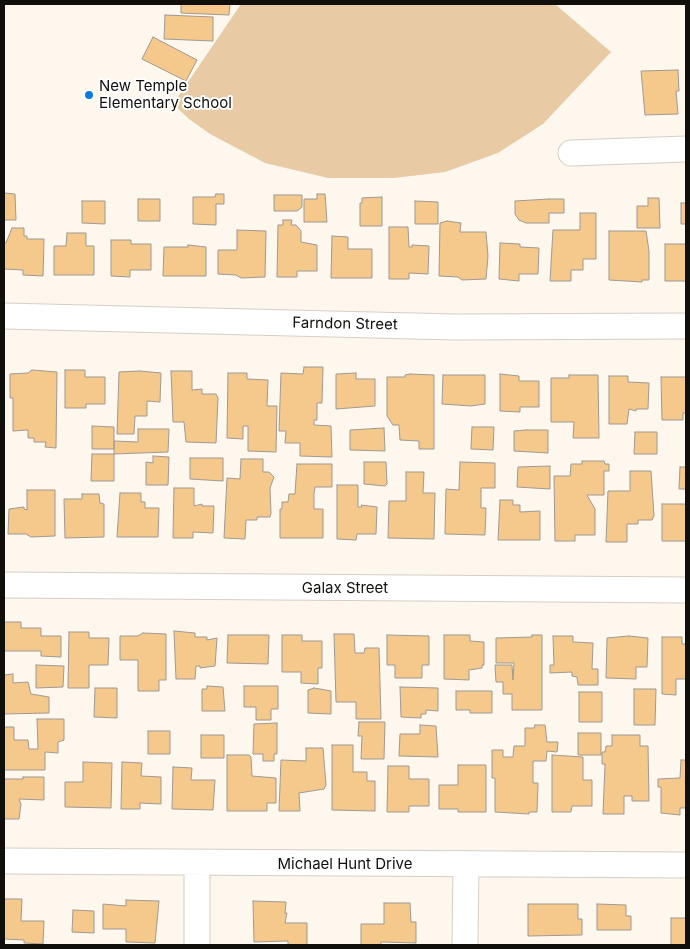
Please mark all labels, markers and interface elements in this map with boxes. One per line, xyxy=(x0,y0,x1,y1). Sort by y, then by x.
place label: New Temple Elementary School xyxy=(99,77,232,112)
marker: New Temple Elementary School xyxy=(83,89,95,101)
street label: Farndon Street xyxy=(292,314,398,334)
street label: Galax Street xyxy=(302,579,388,597)
street label: Michael Hunt Drive xyxy=(278,855,412,873)

